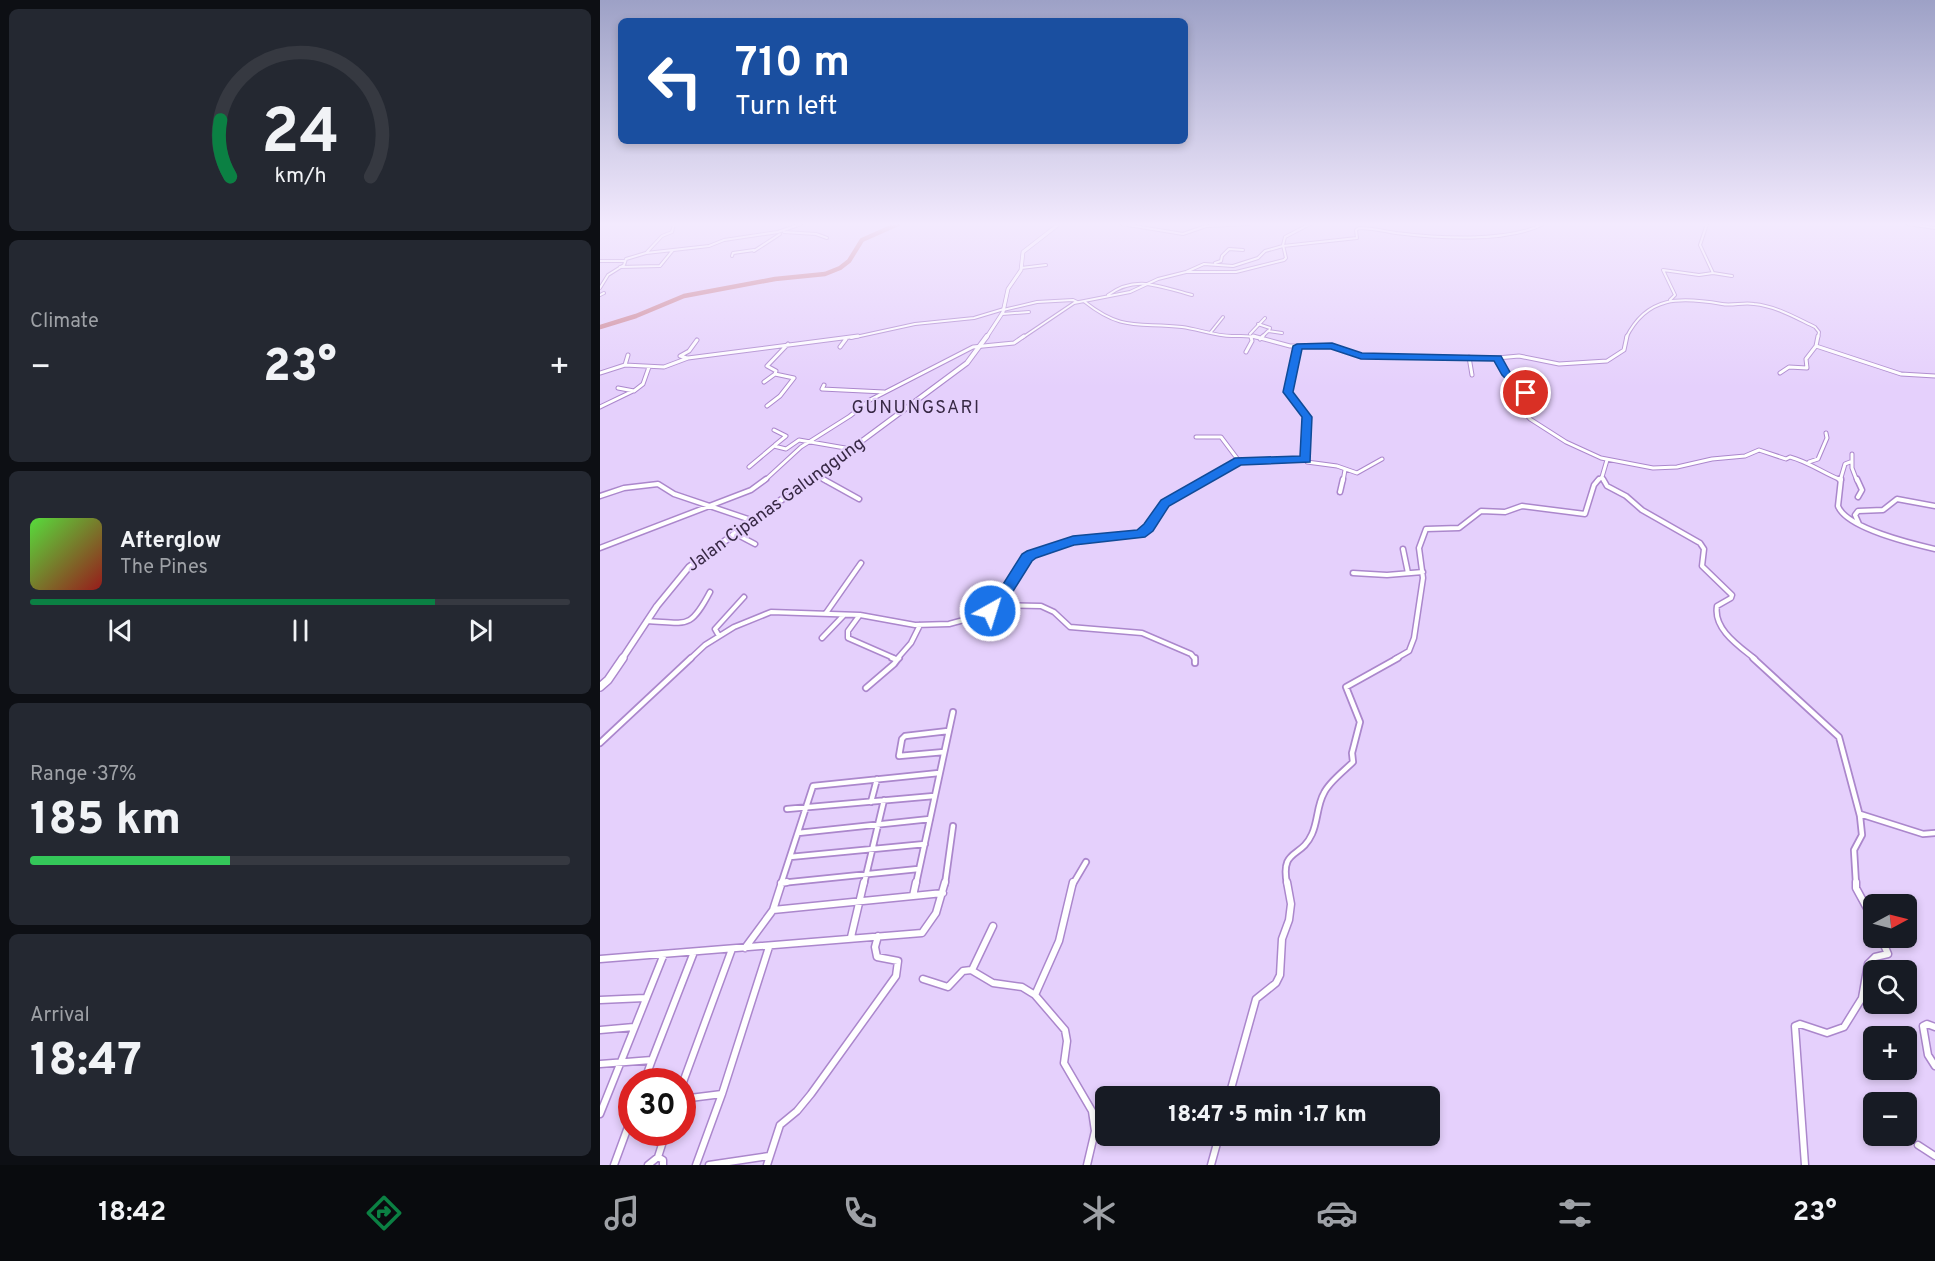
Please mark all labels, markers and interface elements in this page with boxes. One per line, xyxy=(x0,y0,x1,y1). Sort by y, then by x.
text: 710 m xyxy=(735,38,850,91)
icon: left xyxy=(636,42,714,120)
text: Turn left xyxy=(735,90,837,124)
text: 24 xyxy=(261,96,339,175)
text: km/h xyxy=(274,163,326,190)
text: Climate xyxy=(30,309,99,335)
text: 23° xyxy=(263,340,337,397)
text: − xyxy=(30,348,51,390)
text: + xyxy=(549,348,570,390)
pin xyxy=(1500,367,1551,418)
icon: arrive xyxy=(1509,376,1542,409)
district label: GUNUNGSARI xyxy=(851,397,981,420)
street label: Jalan Cipanas Galunggung xyxy=(682,433,870,577)
text: Afterglow xyxy=(120,528,221,555)
text: The Pines xyxy=(120,555,208,581)
position arrow xyxy=(958,579,1022,643)
icon: previous xyxy=(104,614,137,647)
icon: pause xyxy=(284,614,317,647)
icon: next xyxy=(464,614,497,647)
text: Range · 37% xyxy=(30,762,136,788)
text: 185 km xyxy=(30,793,181,850)
north arrow xyxy=(1863,894,1917,948)
map controls xyxy=(1863,894,1917,1146)
button: search xyxy=(1863,960,1917,1014)
text: Arrival xyxy=(30,1003,90,1029)
button: + xyxy=(1863,1026,1917,1080)
text: 18:47 xyxy=(30,1034,142,1091)
speed limit sign: 30 xyxy=(618,1068,696,1146)
button: − xyxy=(1863,1092,1917,1146)
text: 18:47 · 5 min · 1.7 km xyxy=(1168,1102,1367,1129)
icon: directions xyxy=(363,1192,405,1234)
icon: music xyxy=(601,1192,643,1234)
icon: phone xyxy=(839,1192,881,1234)
icon: climate xyxy=(1078,1192,1120,1234)
icon: car xyxy=(1316,1192,1358,1234)
icon: filters xyxy=(1554,1192,1596,1234)
text: 18:42 xyxy=(98,1196,166,1230)
text: 23° xyxy=(1793,1196,1837,1230)

